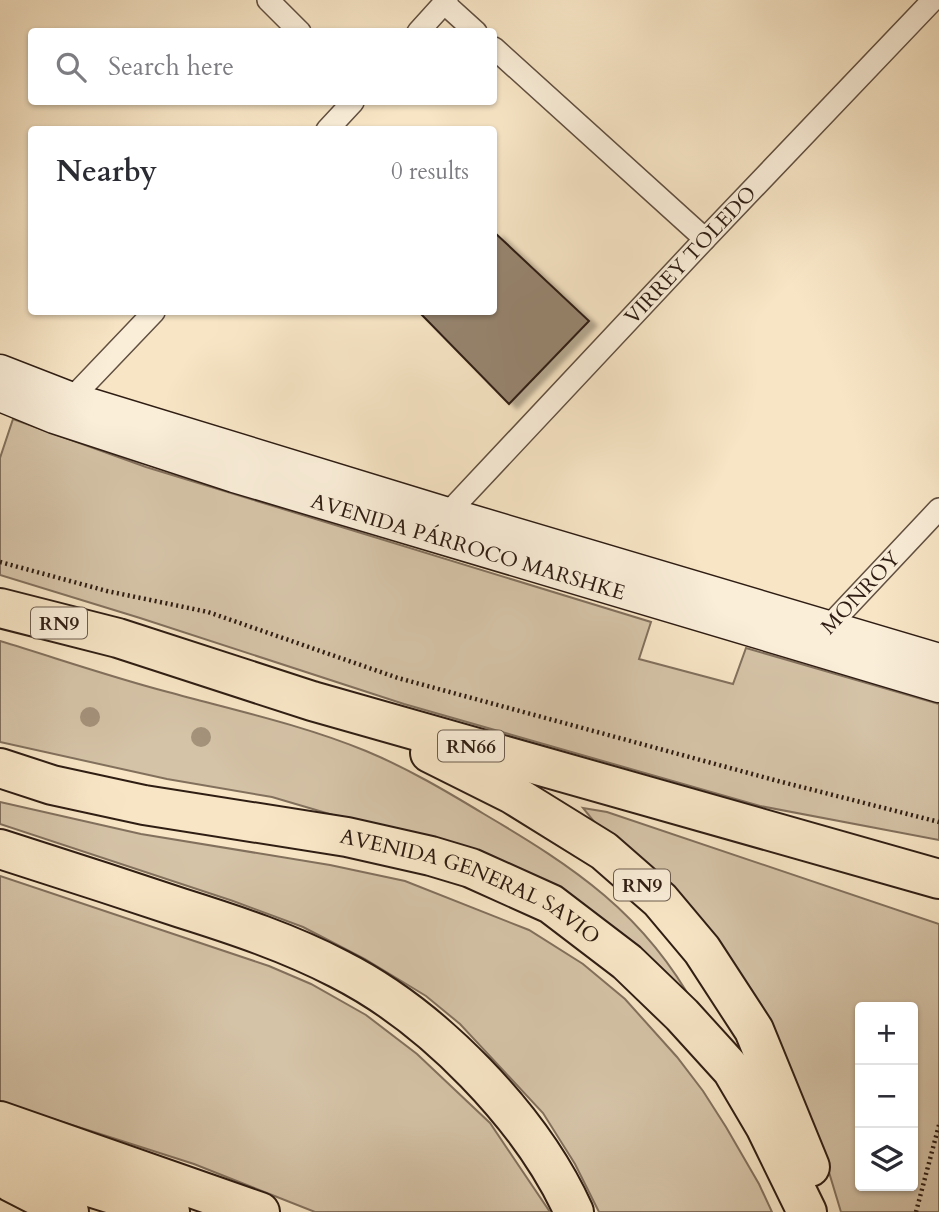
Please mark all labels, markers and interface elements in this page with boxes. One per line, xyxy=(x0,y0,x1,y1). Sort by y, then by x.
search box xyxy=(28,28,497,105)
icon: search xyxy=(52,48,90,86)
text: Search here xyxy=(108,49,234,84)
text: Nearby xyxy=(56,151,157,192)
text: 0 results xyxy=(391,156,469,187)
street label: VIRREY TOLEDO xyxy=(618,180,763,331)
street label: AVENIDA PÁRROCO MARSHKE xyxy=(307,487,629,608)
street label: MONROY xyxy=(814,545,907,641)
road number: RN9 xyxy=(31,608,87,638)
road number: RN66 xyxy=(438,730,504,762)
street label: AVENIDA GENERAL SAVIO xyxy=(337,822,606,951)
road number: RN9 xyxy=(614,870,670,900)
map controls xyxy=(855,1002,918,1191)
button: + xyxy=(855,1002,918,1065)
button: − xyxy=(855,1065,918,1128)
button: layers xyxy=(855,1128,918,1191)

